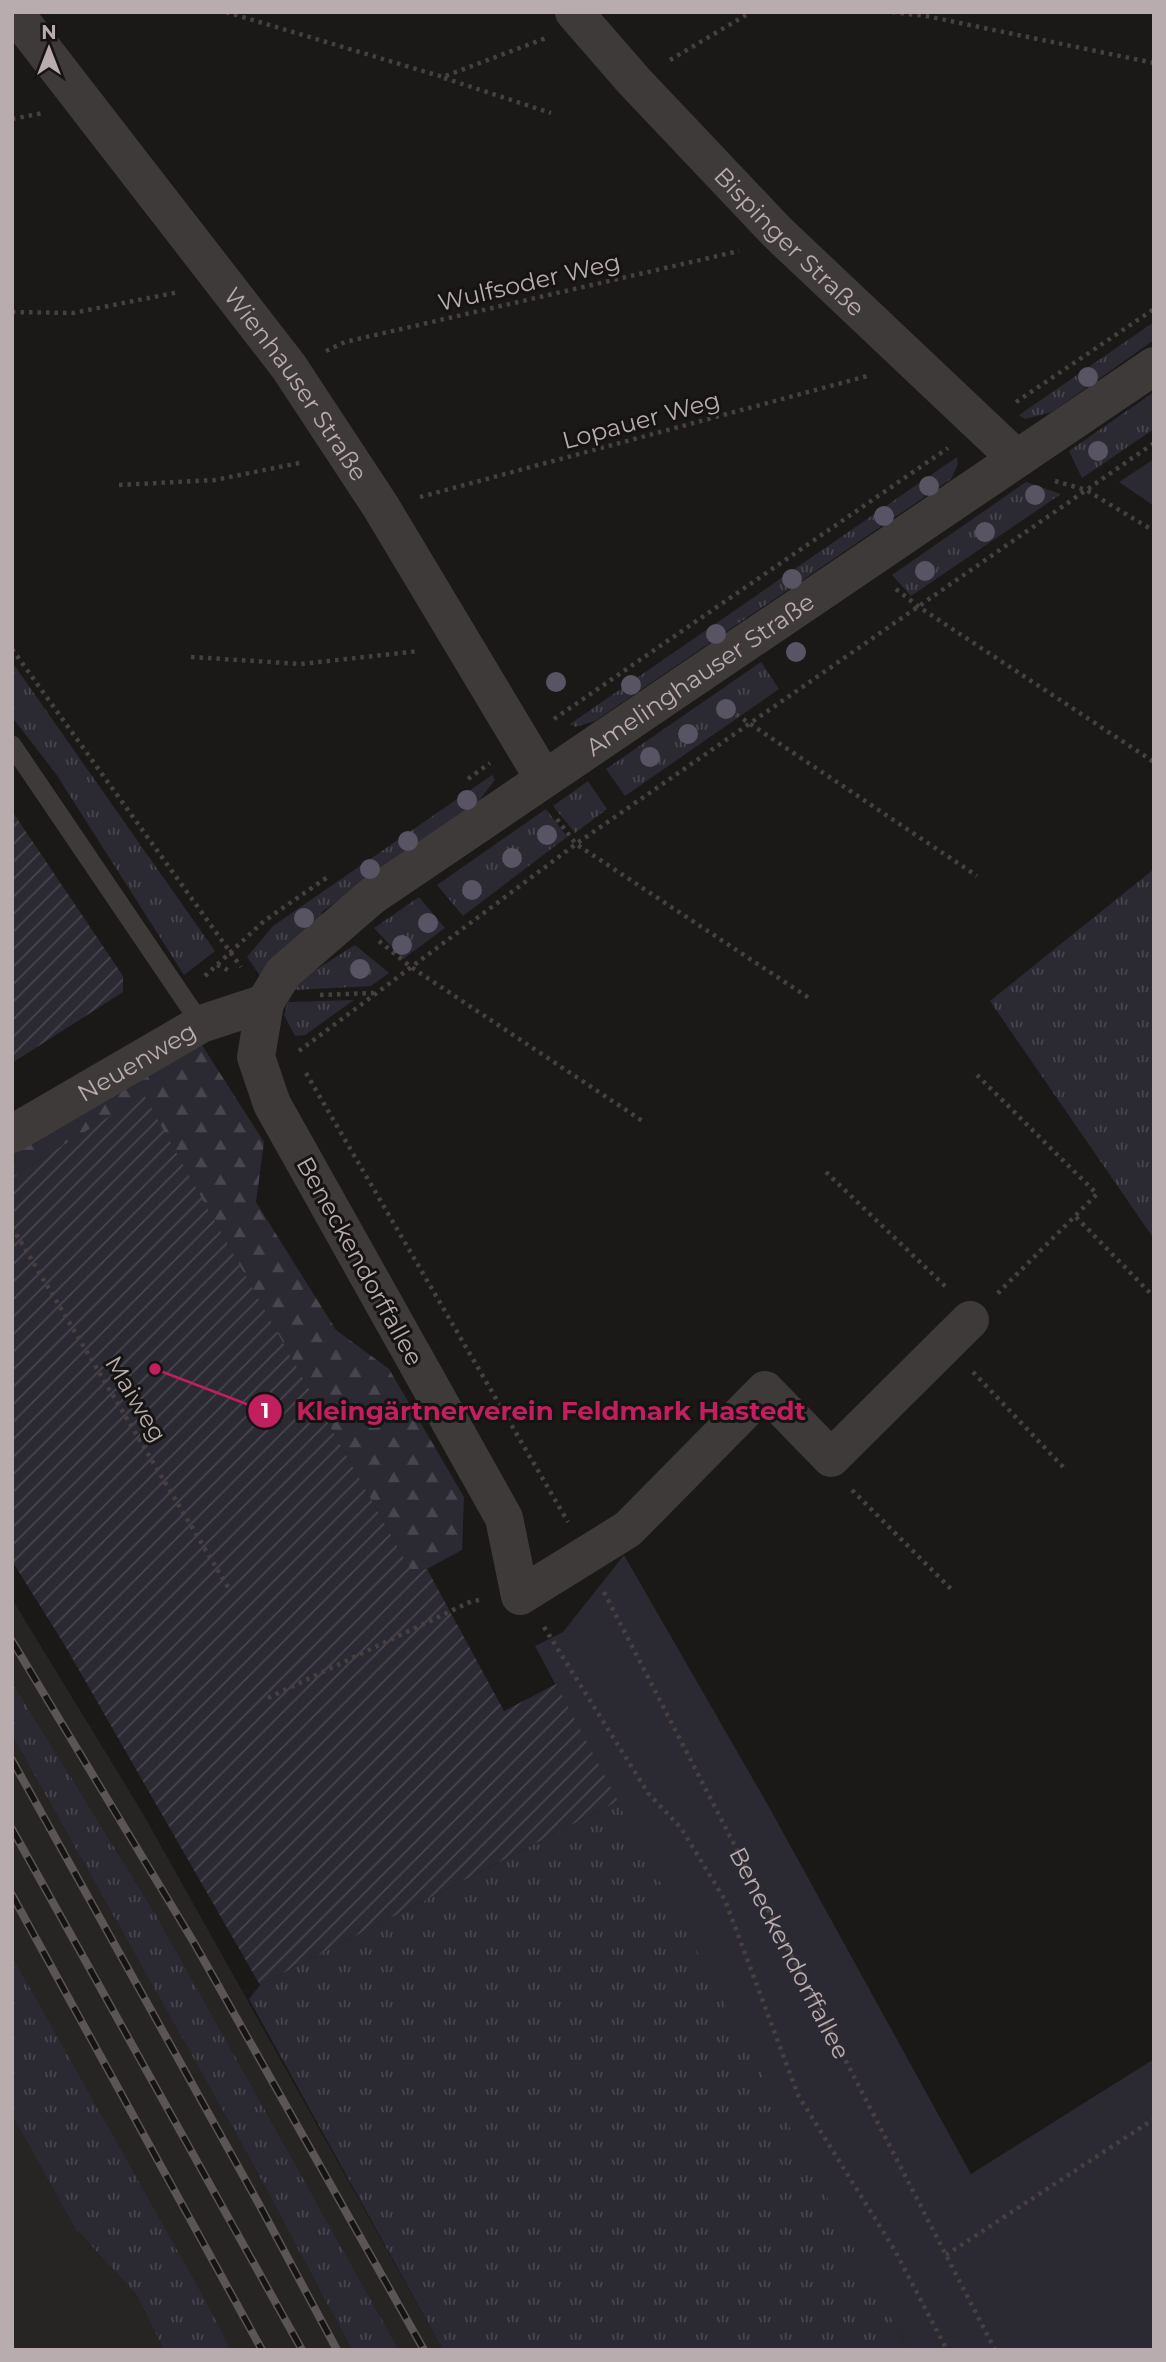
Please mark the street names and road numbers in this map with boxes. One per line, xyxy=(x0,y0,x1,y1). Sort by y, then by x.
street label: Bispinger Straße xyxy=(708,161,871,322)
street label: Wulfsoder Weg xyxy=(435,247,623,317)
street label: Wienhauser Straße xyxy=(218,281,374,486)
street label: Lopauer Weg xyxy=(559,385,723,455)
street label: Amelinghauser Straße xyxy=(580,586,819,761)
street label: Neuenweg xyxy=(72,1016,201,1107)
street label: Beneckendorffallee xyxy=(291,1152,429,1370)
street label: Maiweg xyxy=(99,1351,173,1447)
street label: Beneckendorffallee xyxy=(723,1842,857,2064)

